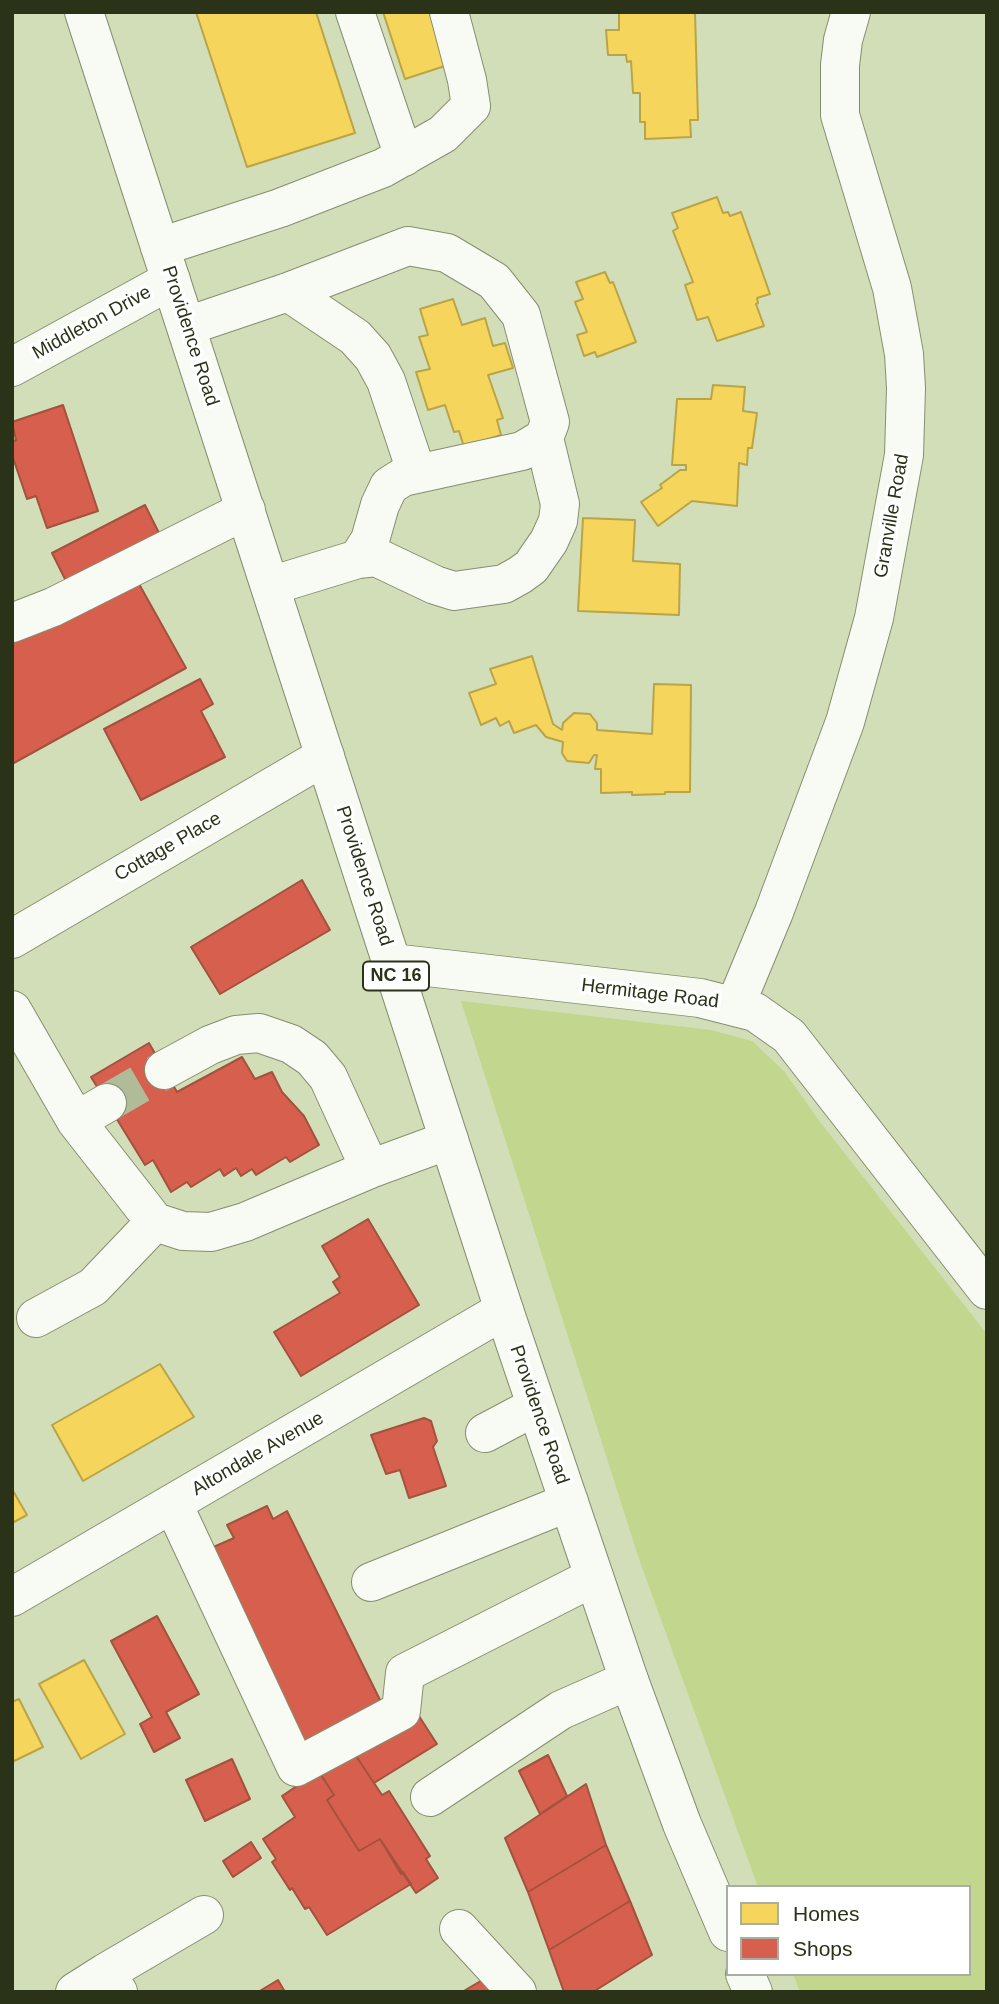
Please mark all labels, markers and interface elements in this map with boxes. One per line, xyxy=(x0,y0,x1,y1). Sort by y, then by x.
street label: Providence Road xyxy=(157,263,223,409)
street label: Middleton Drive xyxy=(29,281,155,365)
street label: Granville Road xyxy=(870,452,914,580)
street label: Providence Road xyxy=(331,803,397,949)
street label: Cottage Place xyxy=(111,807,225,887)
road number: NC 16 xyxy=(363,961,429,990)
street label: Hermitage Road xyxy=(580,974,720,1014)
street label: Providence Road xyxy=(504,1342,574,1488)
street label: Altondale Avenue xyxy=(188,1407,328,1501)
legend xyxy=(726,1885,971,1976)
text: Homes xyxy=(793,1902,860,1925)
text: Shops xyxy=(793,1937,853,1960)

